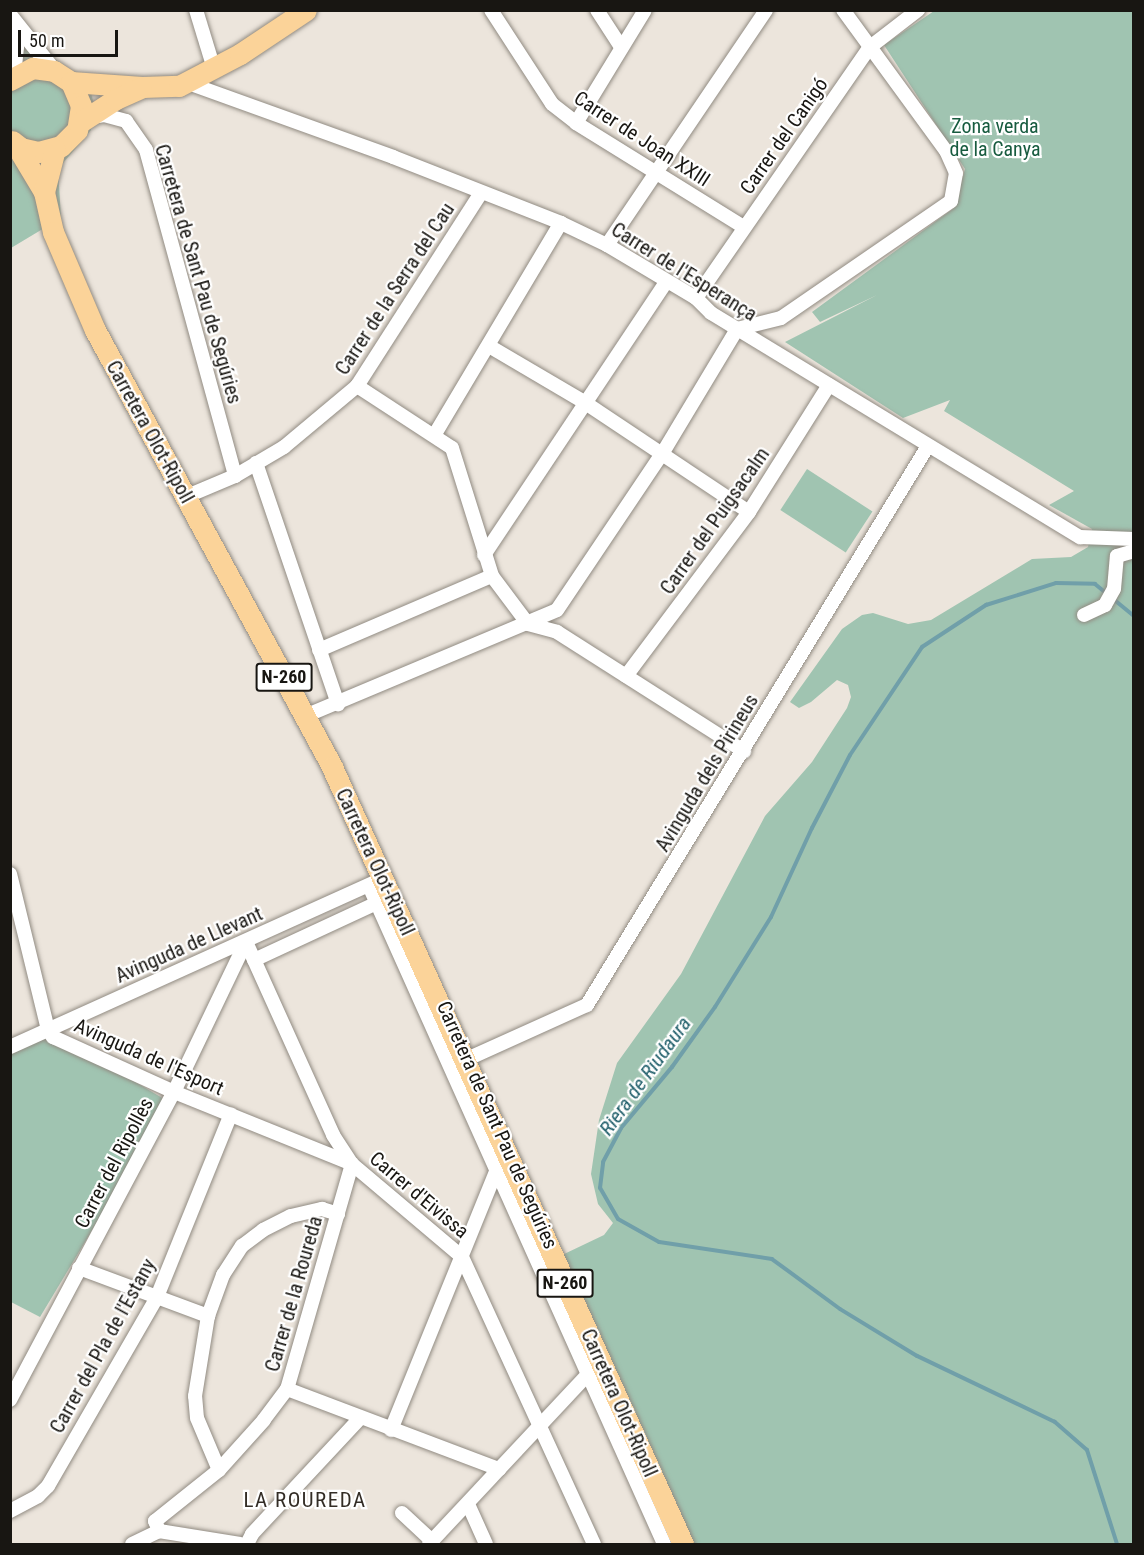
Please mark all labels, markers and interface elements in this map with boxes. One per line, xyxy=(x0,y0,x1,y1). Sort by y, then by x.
scale bar xyxy=(21,18,122,56)
text: 50 m xyxy=(29,30,64,51)
street label: Carrer del Canigó xyxy=(735,73,833,199)
street label: Carrer de Joan XXIII xyxy=(569,86,715,192)
park label: Zona verda de la Canya xyxy=(949,114,1041,161)
street label: Carretera de Sant Pau de Segúries xyxy=(149,142,247,406)
street label: Carrer de la Serra del Cau xyxy=(330,198,460,380)
street label: Carrer de l'Esperança xyxy=(607,218,761,326)
street label: Carretera Olot-Ripoll xyxy=(101,357,199,507)
street label: Carrer del Puigsacalm xyxy=(655,443,775,599)
road number: N-260 xyxy=(256,662,312,692)
street label: Avinguda dels Pirineus xyxy=(651,690,763,856)
street label: Carretera Olot-Ripoll xyxy=(330,785,420,939)
street label: Avinguda de Llevant xyxy=(112,902,266,988)
street label: Carretera de Sant Pau de Segúries xyxy=(431,997,563,1253)
water label: Riera de Riudaura xyxy=(594,1012,696,1140)
street label: Avinguda de l'Esport xyxy=(71,1013,227,1101)
street label: Carrer del Ripollès xyxy=(70,1094,158,1232)
street label: Carrer d'Eivissa xyxy=(365,1147,473,1243)
street label: Carrer de la Roureda xyxy=(260,1213,328,1375)
street label: Carrer del Pla de l'Estany xyxy=(45,1255,161,1437)
road number: N-260 xyxy=(536,1268,594,1298)
street label: Carretera Olot-Ripoll xyxy=(576,1325,662,1481)
district label: LA ROUREDA xyxy=(243,1487,367,1513)

